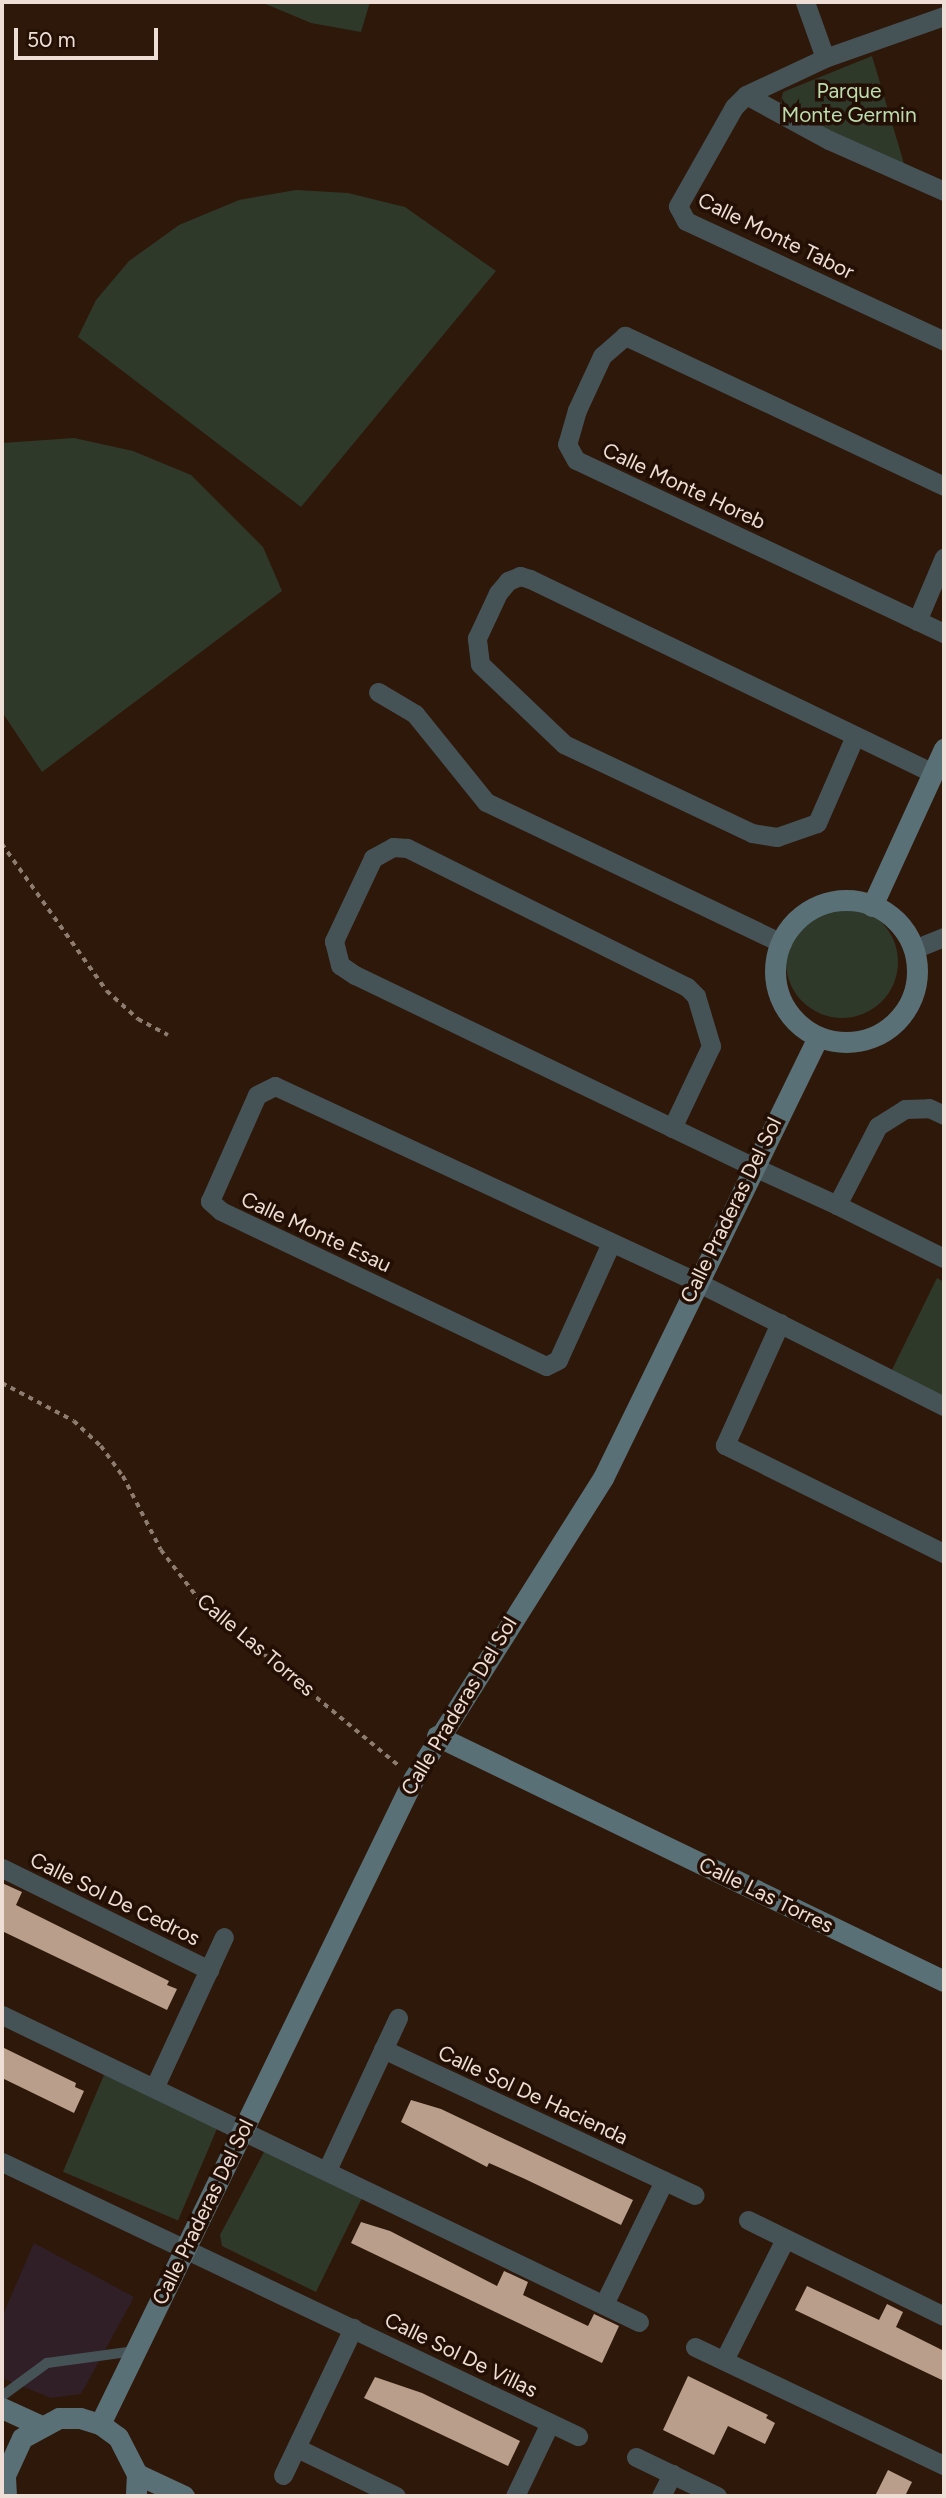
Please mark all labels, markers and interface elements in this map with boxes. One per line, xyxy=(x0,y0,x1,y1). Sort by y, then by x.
scale bar xyxy=(18,14,161,58)
text: 50 m xyxy=(27,27,76,52)
park label: Parque Monte Germin xyxy=(781,78,917,128)
street label: Calle Monte Tabor xyxy=(694,187,858,285)
street label: Calle Monte Horeb xyxy=(599,437,769,535)
street label: Calle Praderas Del Sol xyxy=(675,1113,787,1307)
street label: Calle Monte Esau xyxy=(237,1186,395,1278)
street label: Calle Las Torres xyxy=(192,1588,320,1702)
street label: Calle Praderas Del Sol xyxy=(396,1612,522,1800)
street label: Calle Sol De Cedros xyxy=(26,1847,204,1951)
street label: Calle Las Torres xyxy=(695,1852,837,1938)
street label: Calle Sol De Hacienda xyxy=(434,2040,632,2150)
street label: Calle Praderas Del Sol xyxy=(147,2115,259,2309)
street label: Calle Sol De Villas xyxy=(380,2307,542,2403)

